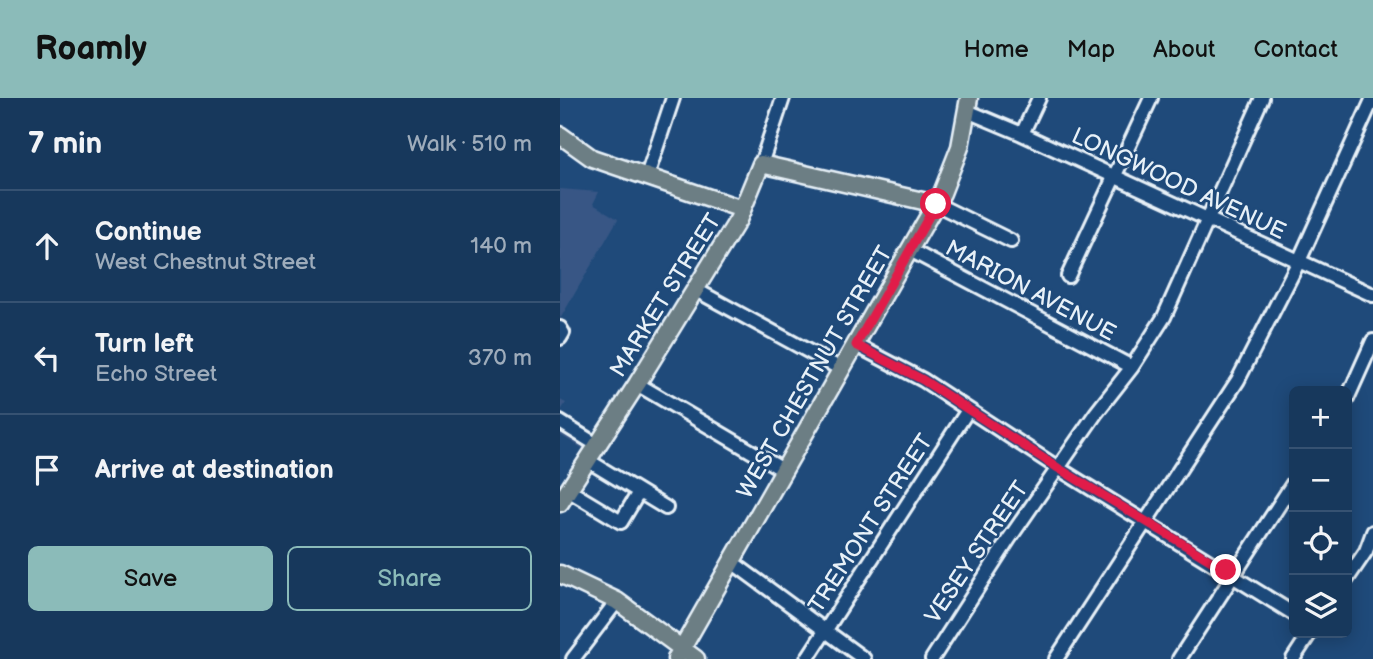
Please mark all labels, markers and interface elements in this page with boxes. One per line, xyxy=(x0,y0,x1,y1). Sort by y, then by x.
text: Roamly xyxy=(35,29,147,69)
text: Home xyxy=(964,35,1029,64)
text: Map xyxy=(1067,35,1115,64)
text: About xyxy=(1153,35,1215,64)
text: Contact xyxy=(1253,35,1338,64)
street label: LONGWOOD AVENUE xyxy=(1067,122,1290,246)
text: 7 min xyxy=(28,126,102,162)
text: Walk · 510 m xyxy=(407,130,532,158)
route start xyxy=(920,188,951,219)
street label: MARKET STREET xyxy=(604,208,728,383)
text: Continue xyxy=(95,217,202,248)
icon: ahead xyxy=(28,227,66,265)
text: 140 m xyxy=(470,232,532,260)
street label: MARION AVENUE xyxy=(940,234,1121,348)
street label: WEST CHESTNUT STREET xyxy=(731,241,899,504)
text: West Chestnut Street xyxy=(95,248,316,276)
text: Turn left xyxy=(95,329,194,360)
icon: left xyxy=(28,339,66,377)
text: 370 m xyxy=(468,344,532,372)
text: Echo Street xyxy=(95,360,217,388)
map controls xyxy=(1289,386,1352,638)
button: + xyxy=(1289,386,1352,449)
street label: TREMONT STREET xyxy=(803,429,939,618)
button: − xyxy=(1289,449,1352,512)
icon: arrive xyxy=(28,451,66,489)
text: Arrive at destination xyxy=(95,455,334,486)
street label: VESEY STREET xyxy=(919,476,1035,629)
button: locate xyxy=(1289,512,1352,575)
button: Save xyxy=(28,546,273,611)
button: Share xyxy=(287,546,532,611)
route end xyxy=(1210,554,1241,585)
button: layers xyxy=(1289,575,1352,638)

